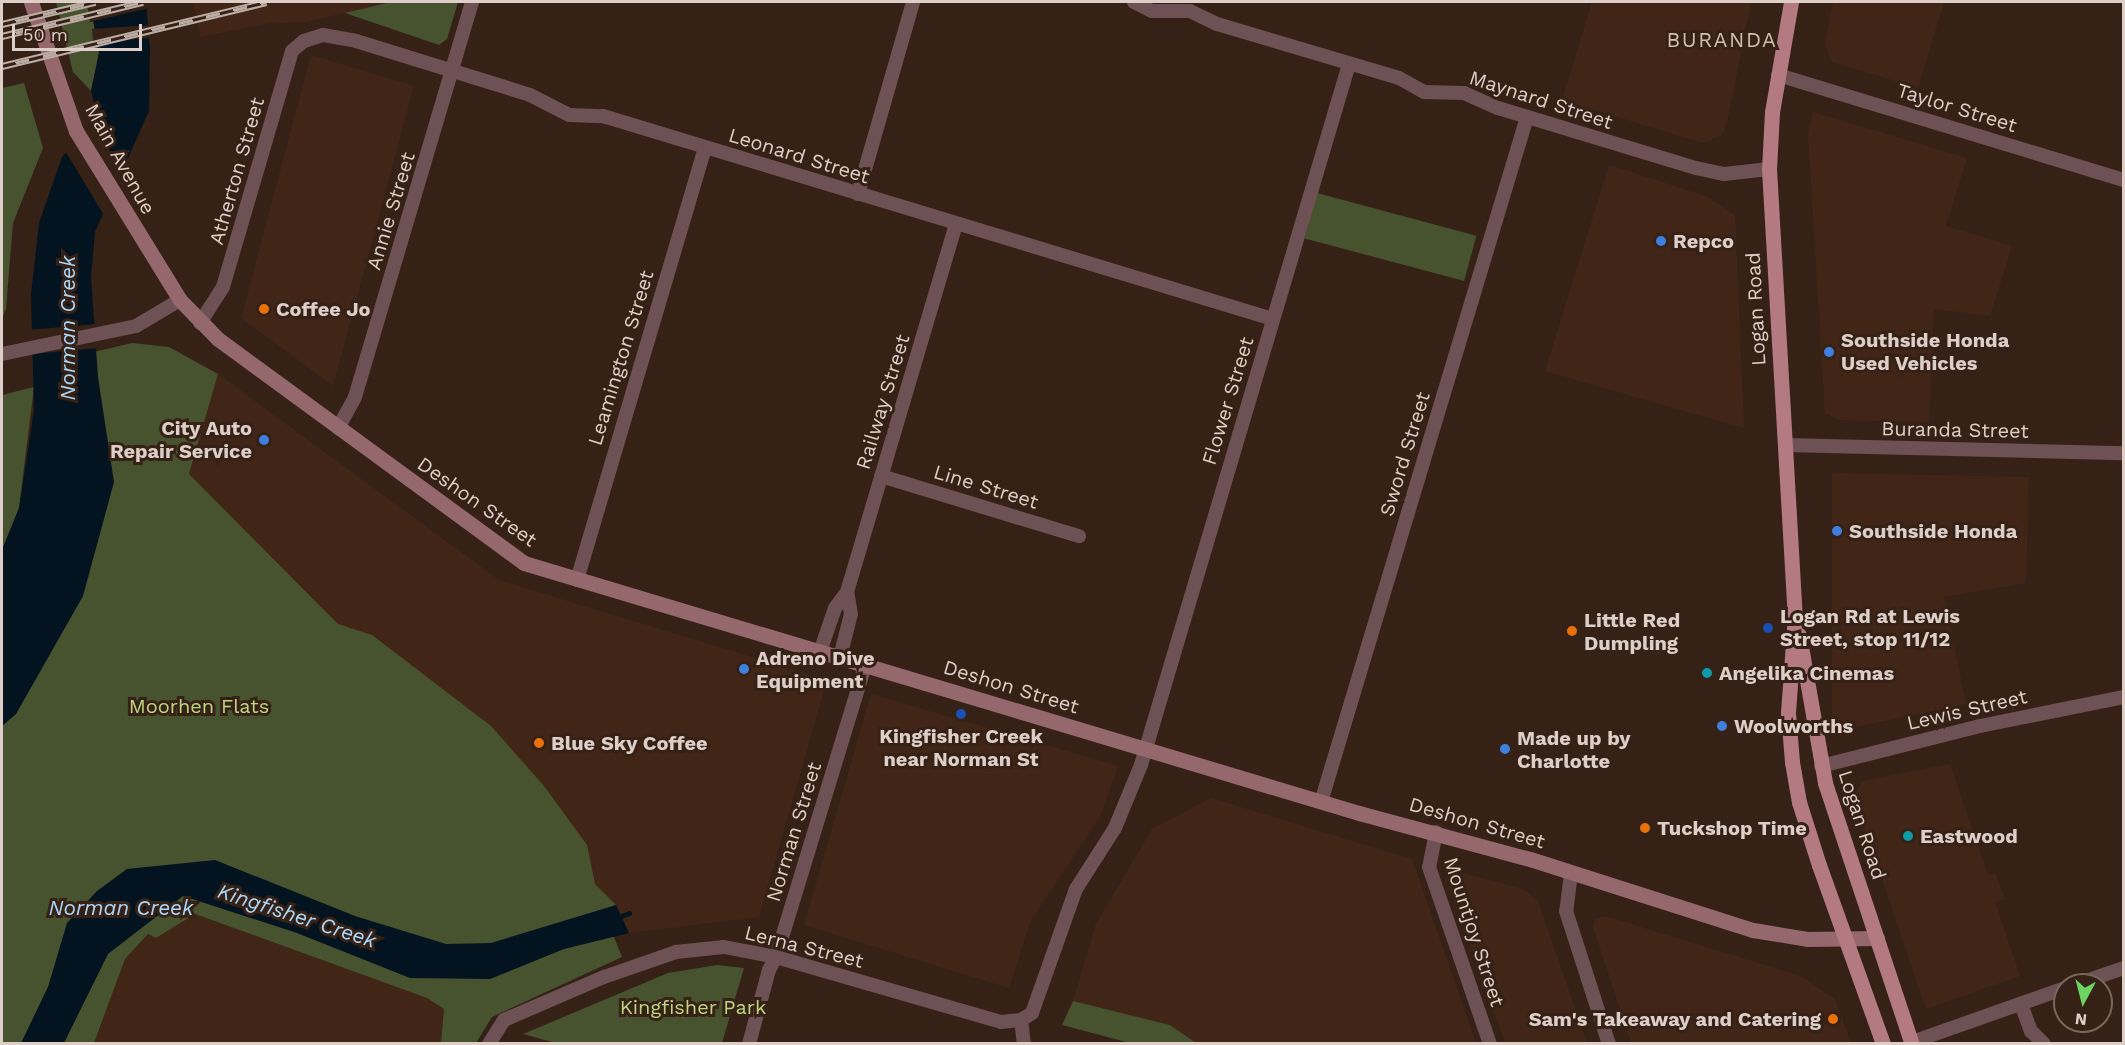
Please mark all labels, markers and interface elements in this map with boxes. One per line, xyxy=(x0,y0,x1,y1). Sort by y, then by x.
scale bar xyxy=(15,12,146,50)
text: 50 m xyxy=(23,24,68,45)
district label: BURANDA xyxy=(1667,27,1777,53)
street label: Maynard Street xyxy=(1466,66,1616,134)
street label: Taylor Street xyxy=(1894,78,2020,138)
street label: Atherton Street xyxy=(204,95,270,247)
street label: Main Avenue xyxy=(80,99,160,219)
street label: Leonard Street xyxy=(726,123,872,189)
street label: Annie Street xyxy=(362,149,420,273)
place label: Repco xyxy=(1673,229,1734,253)
marker: Repco xyxy=(1654,234,1668,248)
street label: Logan Road xyxy=(1741,252,1771,366)
water label: Norman Creek xyxy=(55,256,81,400)
street label: Leamington Street xyxy=(583,268,659,448)
place label: Coffee Jo xyxy=(276,297,371,321)
marker: Coffee Jo xyxy=(257,302,271,316)
place label: Southside Honda Used Vehicles xyxy=(1841,328,2009,375)
street label: Railway Street xyxy=(851,331,915,473)
street label: Flower Street xyxy=(1197,334,1259,468)
marker: Southside Honda Used Vehicles xyxy=(1822,345,1836,359)
street label: Sword Street xyxy=(1375,389,1435,519)
place label: City Auto Repair Service xyxy=(110,416,252,463)
street label: Buranda Street xyxy=(1881,417,2029,443)
marker: City Auto Repair Service xyxy=(257,433,271,447)
street label: Deshon Street xyxy=(413,452,541,552)
street label: Line Street xyxy=(931,460,1041,514)
place label: Southside Honda xyxy=(1849,519,2017,543)
marker: Southside Honda xyxy=(1830,524,1844,538)
place label: Logan Rd at Lewis Street, stop 11/12 xyxy=(1780,604,1960,651)
place label: Little Red Dumpling xyxy=(1584,608,1680,655)
marker: Logan Rd at Lewis Street, stop 11/12 xyxy=(1761,621,1775,635)
marker: Little Red Dumpling xyxy=(1565,624,1579,638)
place label: Adreno Dive Equipment xyxy=(756,646,875,693)
street label: Deshon Street xyxy=(940,655,1082,719)
place label: Angelika Cinemas xyxy=(1719,661,1894,685)
marker: Adreno Dive Equipment xyxy=(737,662,751,676)
marker: Angelika Cinemas xyxy=(1700,666,1714,680)
street label: Lewis Street xyxy=(1905,685,2029,735)
park label: Moorhen Flats xyxy=(129,694,269,718)
marker: Kingfisher Creek near Norman St xyxy=(954,707,968,721)
place label: Woolworths xyxy=(1734,714,1853,738)
marker: Woolworths xyxy=(1715,719,1729,733)
place label: Kingfisher Creek near Norman St xyxy=(879,724,1043,771)
place label: Made up by Charlotte xyxy=(1517,726,1630,773)
place label: Blue Sky Coffee xyxy=(551,731,708,755)
marker: Blue Sky Coffee xyxy=(532,736,546,750)
marker: Made up by Charlotte xyxy=(1498,742,1512,756)
street label: Norman Street xyxy=(761,759,827,905)
street label: Logan Road xyxy=(1833,767,1891,883)
street label: Deshon Street xyxy=(1406,792,1548,854)
place label: Tuckshop Time xyxy=(1657,816,1807,840)
marker: Tuckshop Time xyxy=(1638,821,1652,835)
place label: Eastwood xyxy=(1920,824,2018,848)
marker: Eastwood xyxy=(1901,829,1915,843)
street label: Mountjoy Street xyxy=(1438,854,1510,1010)
water label: Kingfisher Creek xyxy=(214,878,380,954)
water label: Norman Creek xyxy=(49,895,193,921)
street label: Lerna Street xyxy=(742,921,866,973)
north arrow xyxy=(2053,973,2113,1033)
park label: Kingfisher Park xyxy=(619,995,767,1019)
place label: Sam's Takeaway and Catering xyxy=(1528,1007,1821,1031)
text: N xyxy=(2074,1009,2088,1030)
marker: Sam's Takeaway and Catering xyxy=(1826,1012,1840,1026)

